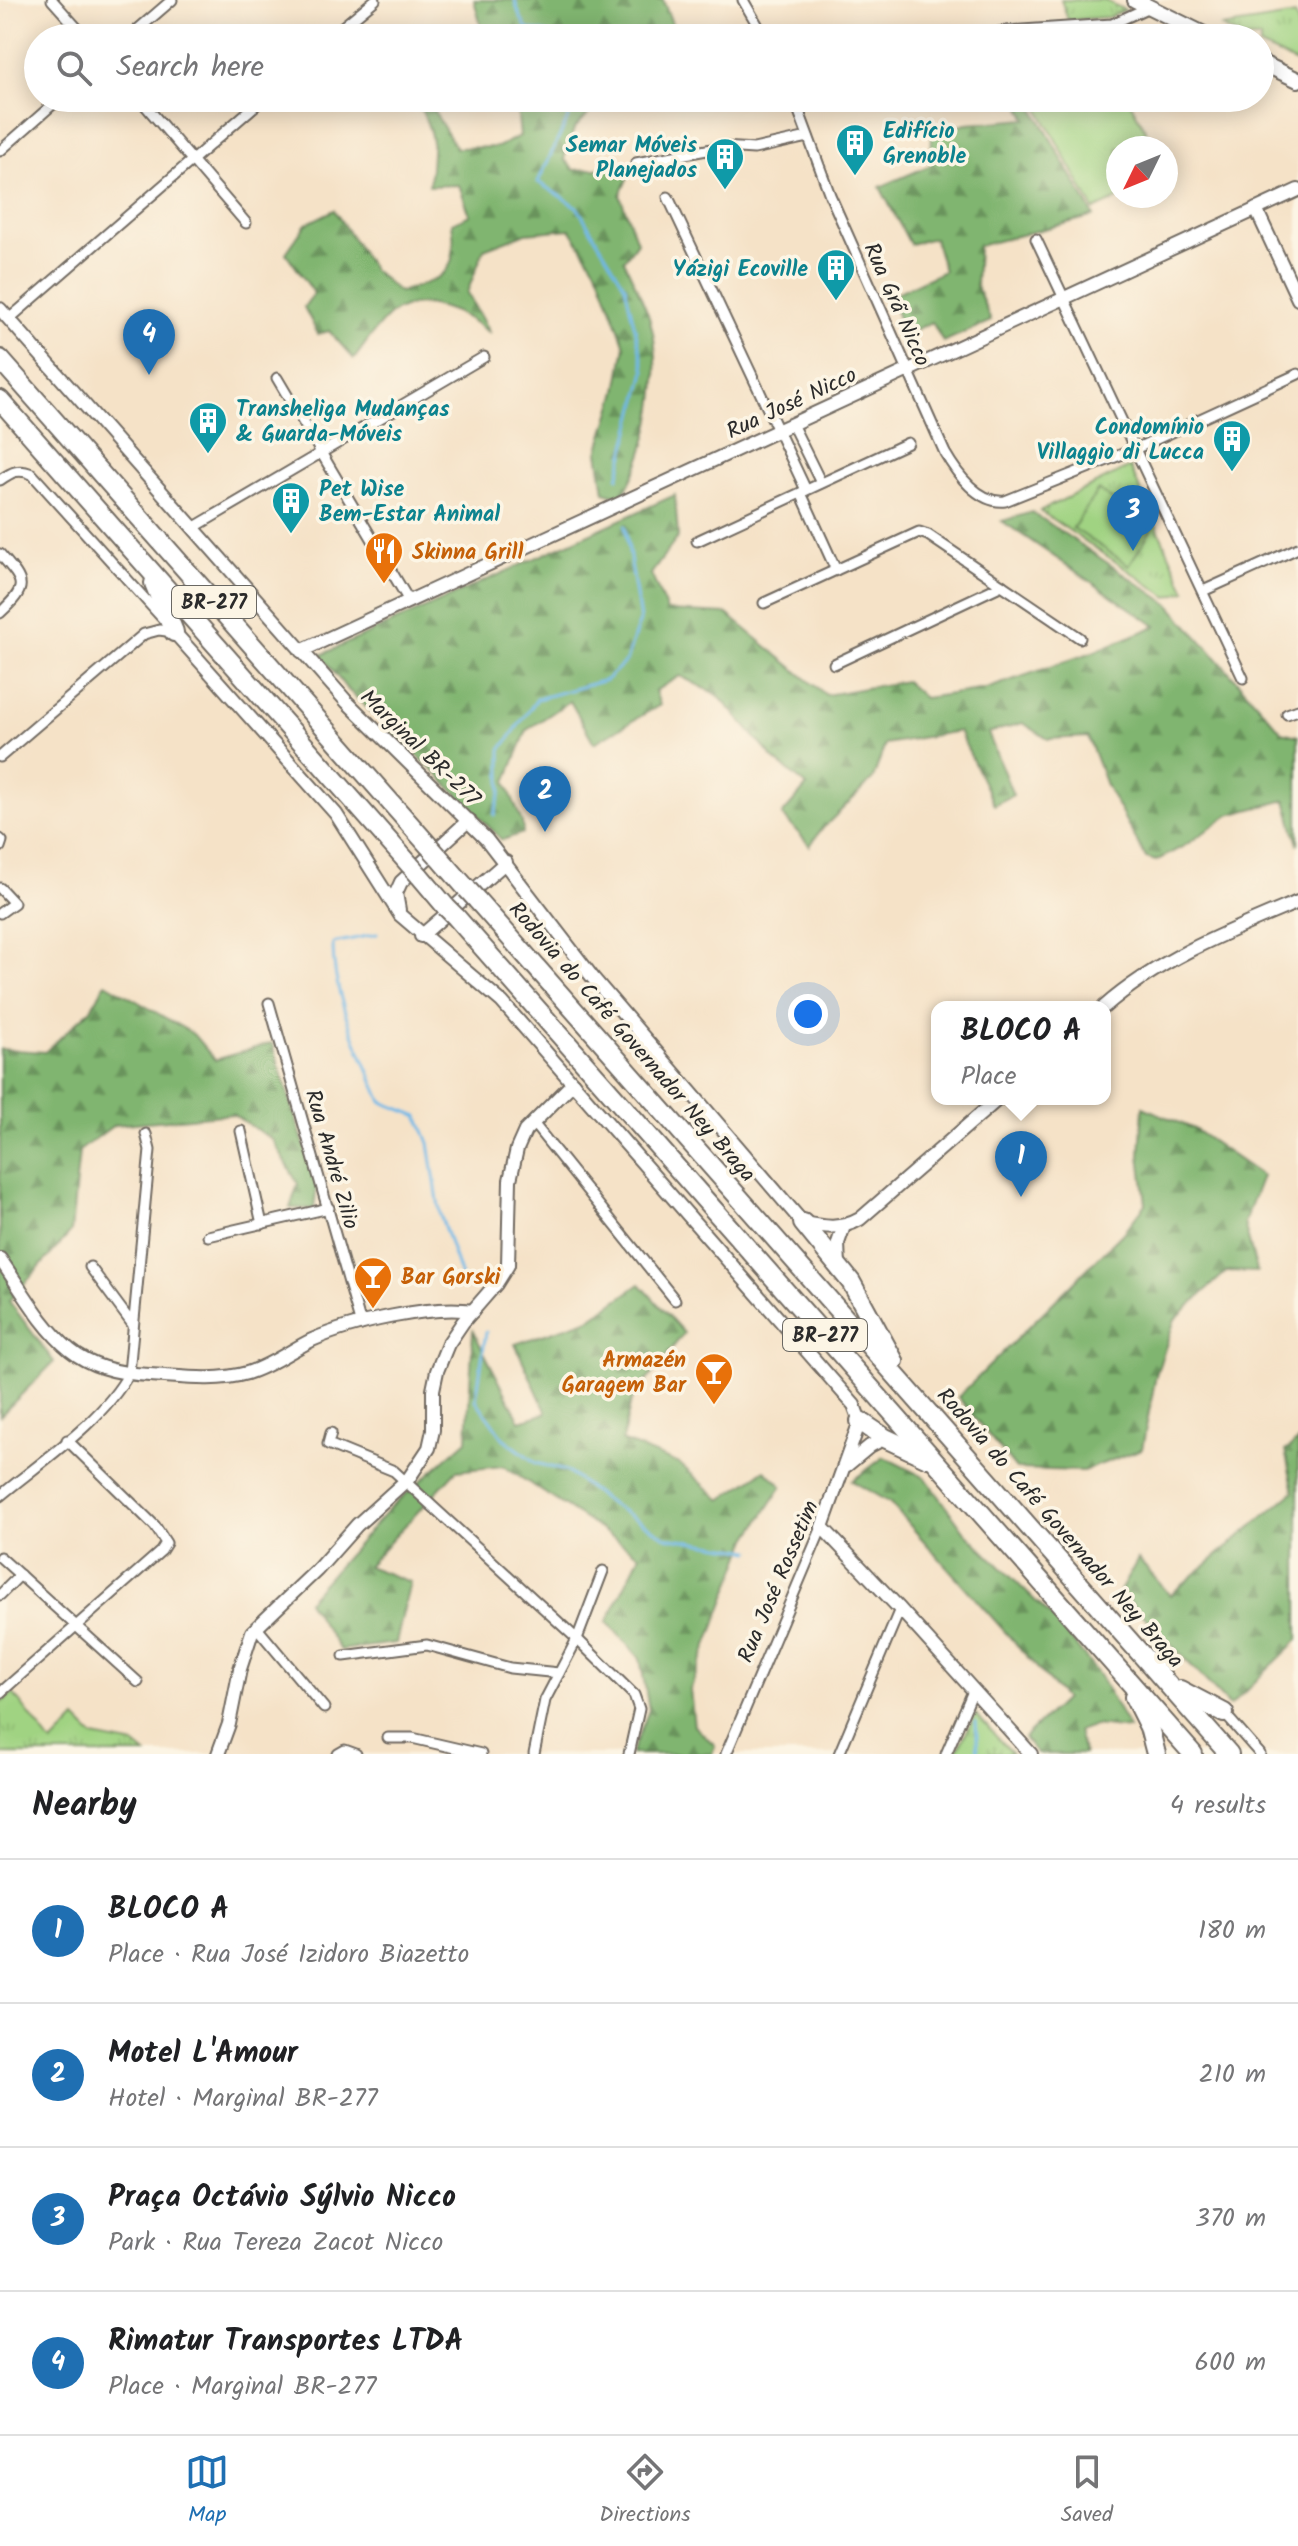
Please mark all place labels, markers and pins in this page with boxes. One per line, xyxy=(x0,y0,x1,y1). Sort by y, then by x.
place label: Edifício Grenoble xyxy=(883,115,966,175)
building icon: Edifício Grenoble xyxy=(834,122,876,177)
place label: Semar Móveis Planejados xyxy=(566,129,698,189)
building icon: Semar Móveis Planejados xyxy=(704,136,746,191)
building icon: Yázigi Ecoville xyxy=(815,247,857,302)
place label: Yázigi Ecoville xyxy=(673,253,808,288)
pin: 4 xyxy=(123,309,175,375)
place label: Transheliga Mudanças & Guarda-Móveis xyxy=(236,393,450,453)
building icon: Transheliga Mudanças & Guarda-Móveis xyxy=(187,400,229,455)
place label: Condomínio Villaggio di Lucca xyxy=(1037,411,1204,471)
building icon: Condomínio Villaggio di Lucca xyxy=(1211,418,1253,473)
place label: Pet Wise Bem-Estar Animal xyxy=(319,473,500,533)
building icon: Pet Wise Bem-Estar Animal xyxy=(270,480,312,535)
pin: 3 xyxy=(1107,485,1159,551)
restaurant icon: Skinna Grill xyxy=(363,530,405,585)
place label: Skinna Grill xyxy=(412,536,523,571)
pin: 2 xyxy=(519,766,571,832)
pin: 1 xyxy=(995,1131,1047,1197)
bar icon: Bar Gorski xyxy=(352,1255,394,1310)
place label: Bar Gorski xyxy=(401,1261,502,1296)
place label: Armazén Garagem Bar xyxy=(562,1344,687,1404)
bar icon: Armazén Garagem Bar xyxy=(693,1351,735,1406)

